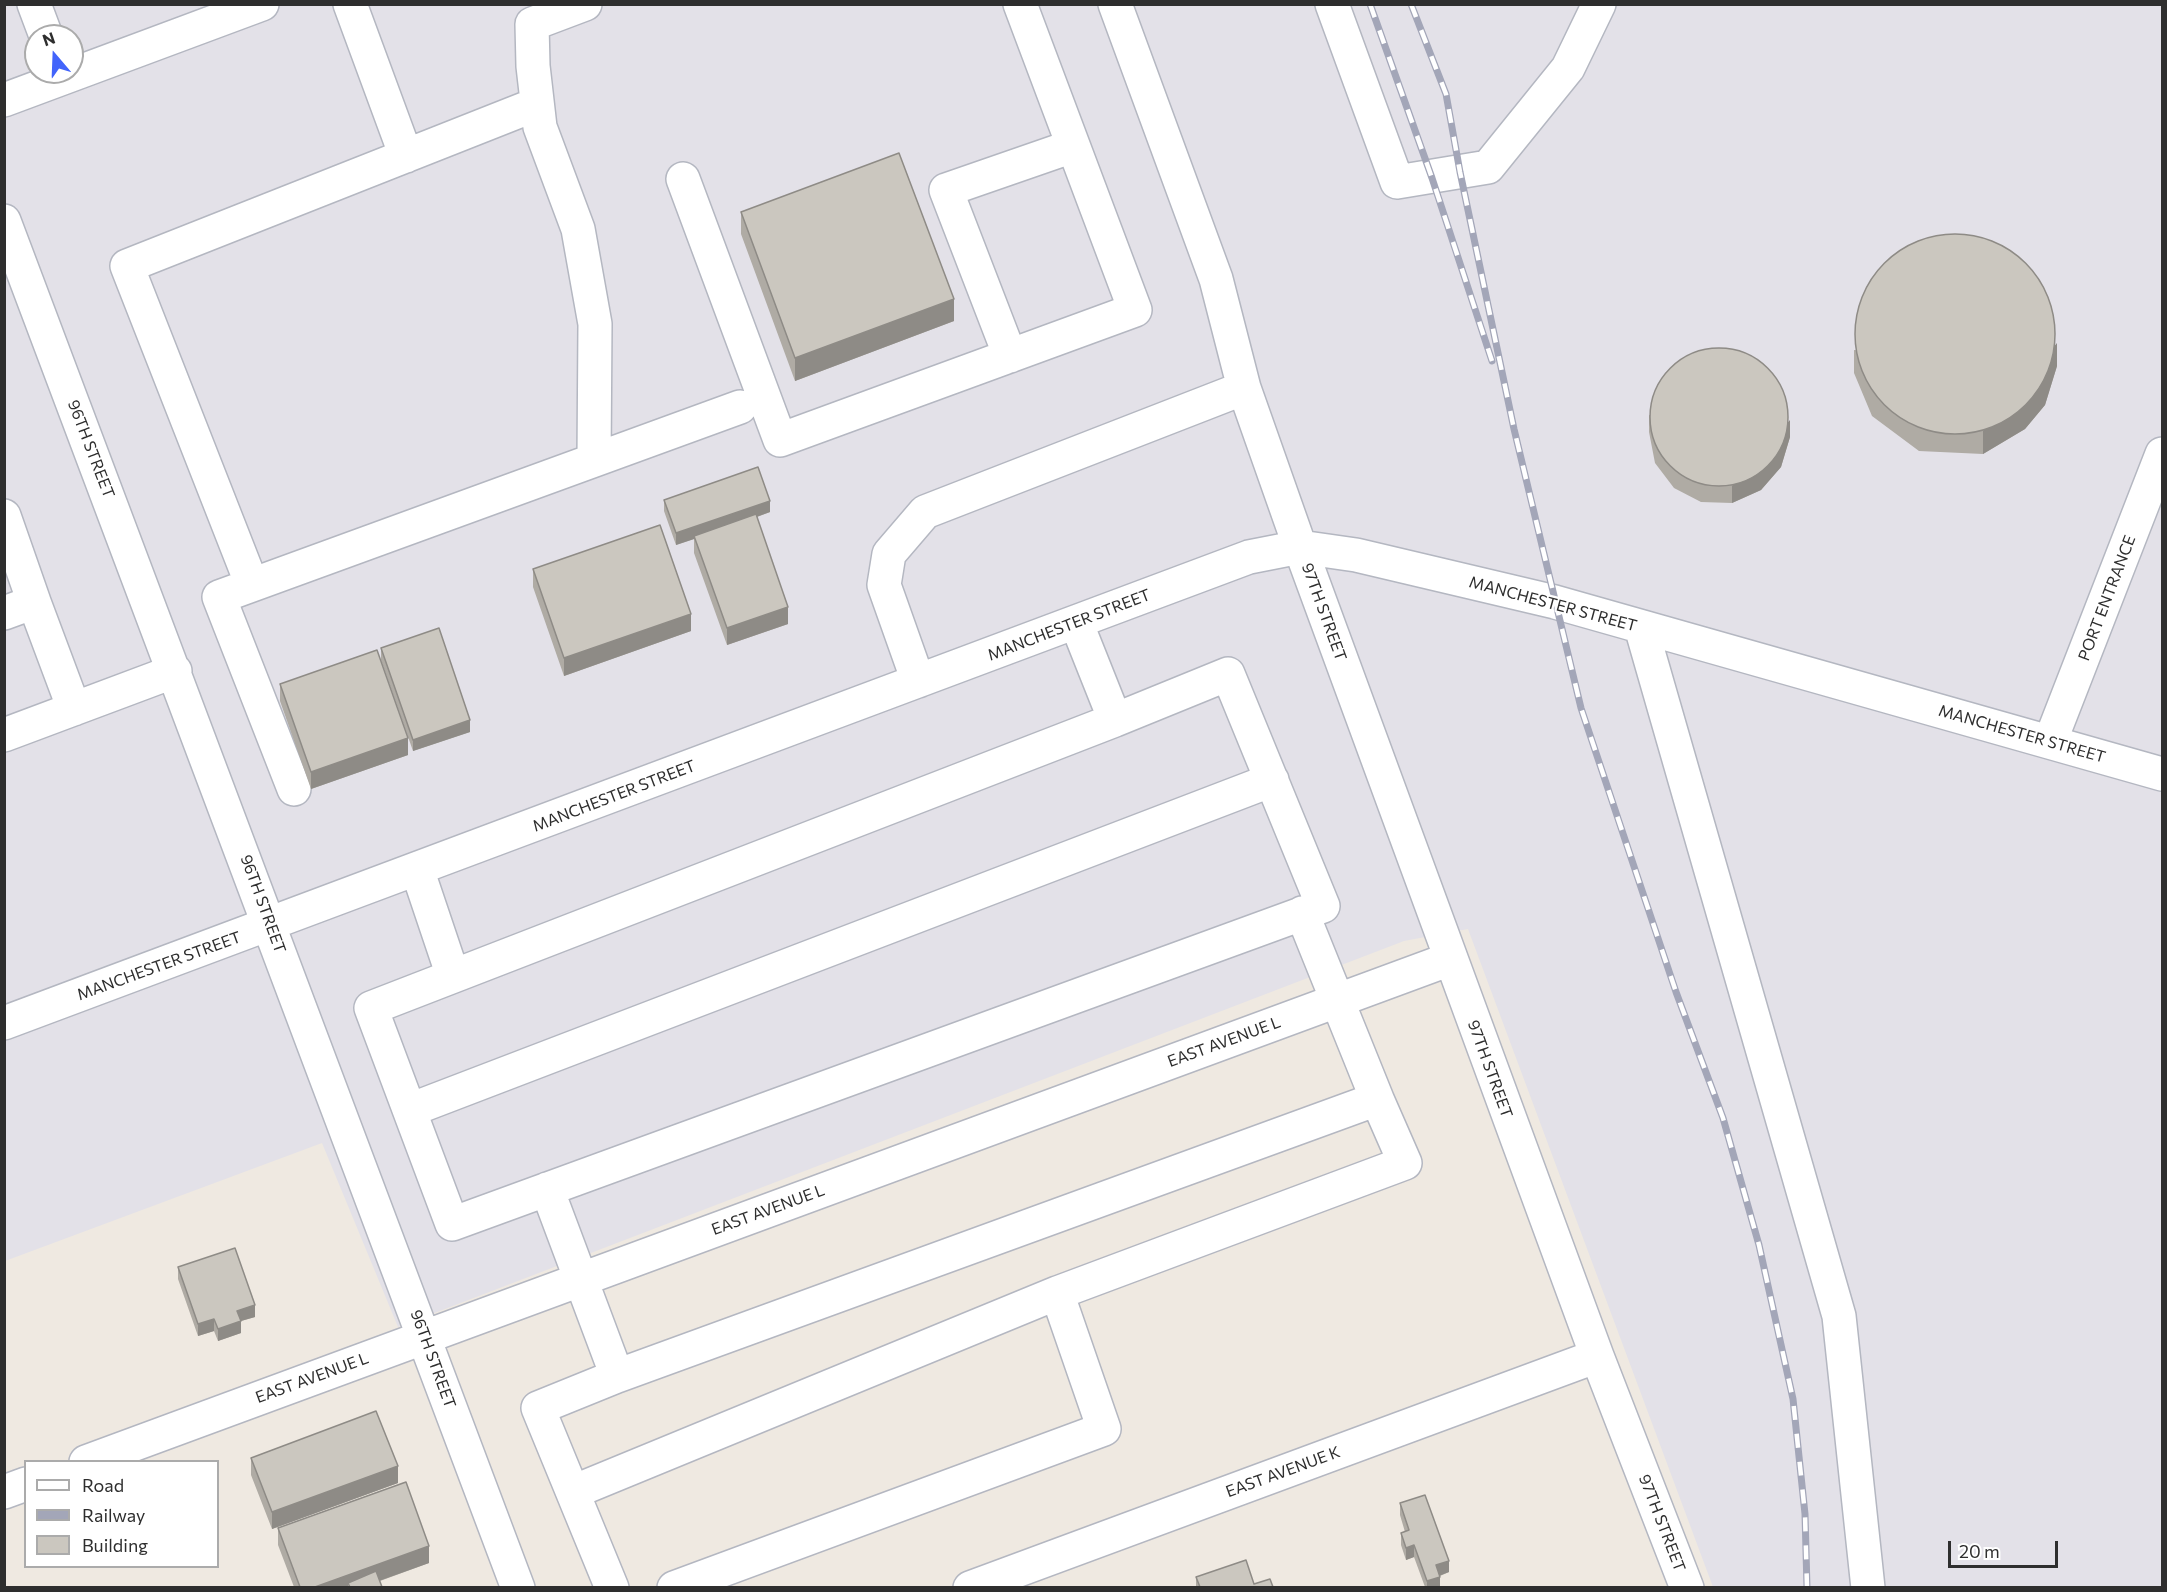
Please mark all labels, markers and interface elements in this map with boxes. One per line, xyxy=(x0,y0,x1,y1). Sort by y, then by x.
north arrow xyxy=(24,24,84,84)
text: N xyxy=(40,27,57,49)
street label: 96TH STREET xyxy=(63,397,119,501)
street label: PORT ENTRANCE xyxy=(2074,533,2140,663)
street label: 97TH STREET xyxy=(1297,560,1351,664)
street label: MANCHESTER STREET xyxy=(1467,572,1639,636)
street label: MANCHESTER STREET xyxy=(985,585,1153,665)
street label: MANCHESTER STREET xyxy=(1936,701,2108,767)
street label: MANCHESTER STREET xyxy=(530,756,698,836)
street label: 96TH STREET xyxy=(236,852,290,956)
street label: MANCHESTER STREET xyxy=(74,927,244,1005)
street label: EAST AVENUE L xyxy=(1165,1013,1283,1071)
street label: 97TH STREET xyxy=(1463,1017,1517,1121)
street label: EAST AVENUE L xyxy=(709,1181,827,1239)
street label: 96TH STREET xyxy=(406,1307,460,1411)
street label: EAST AVENUE L xyxy=(253,1349,371,1407)
street label: EAST AVENUE K xyxy=(1223,1442,1343,1502)
legend xyxy=(24,1460,219,1568)
street label: 97TH STREET xyxy=(1635,1472,1689,1574)
text: Road xyxy=(82,1474,124,1496)
text: Railway xyxy=(82,1504,145,1526)
scale bar xyxy=(1951,1529,2060,1567)
text: Building xyxy=(82,1534,148,1556)
text: 20 m xyxy=(1959,1540,2000,1562)

